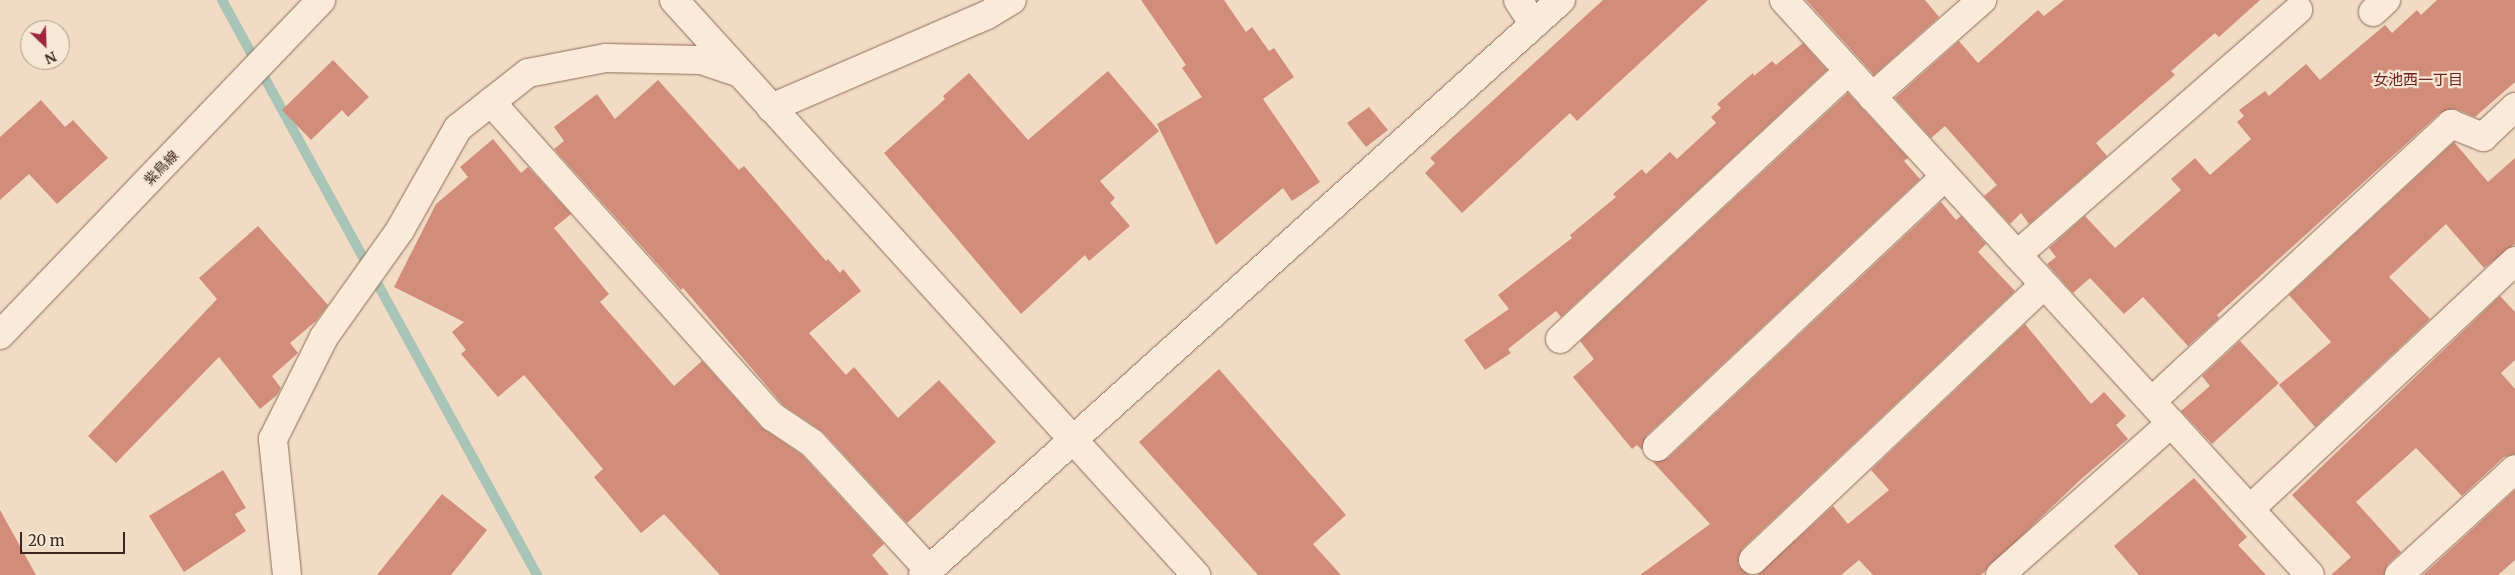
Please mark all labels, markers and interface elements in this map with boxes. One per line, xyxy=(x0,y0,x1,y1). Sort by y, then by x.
north arrow xyxy=(20,20,70,70)
text: N xyxy=(42,47,59,68)
district label: 女池西一丁目 xyxy=(2373,71,2463,89)
street label: 紫鳥線 xyxy=(140,147,182,189)
scale bar xyxy=(22,522,128,554)
text: 20 m xyxy=(28,531,65,550)

